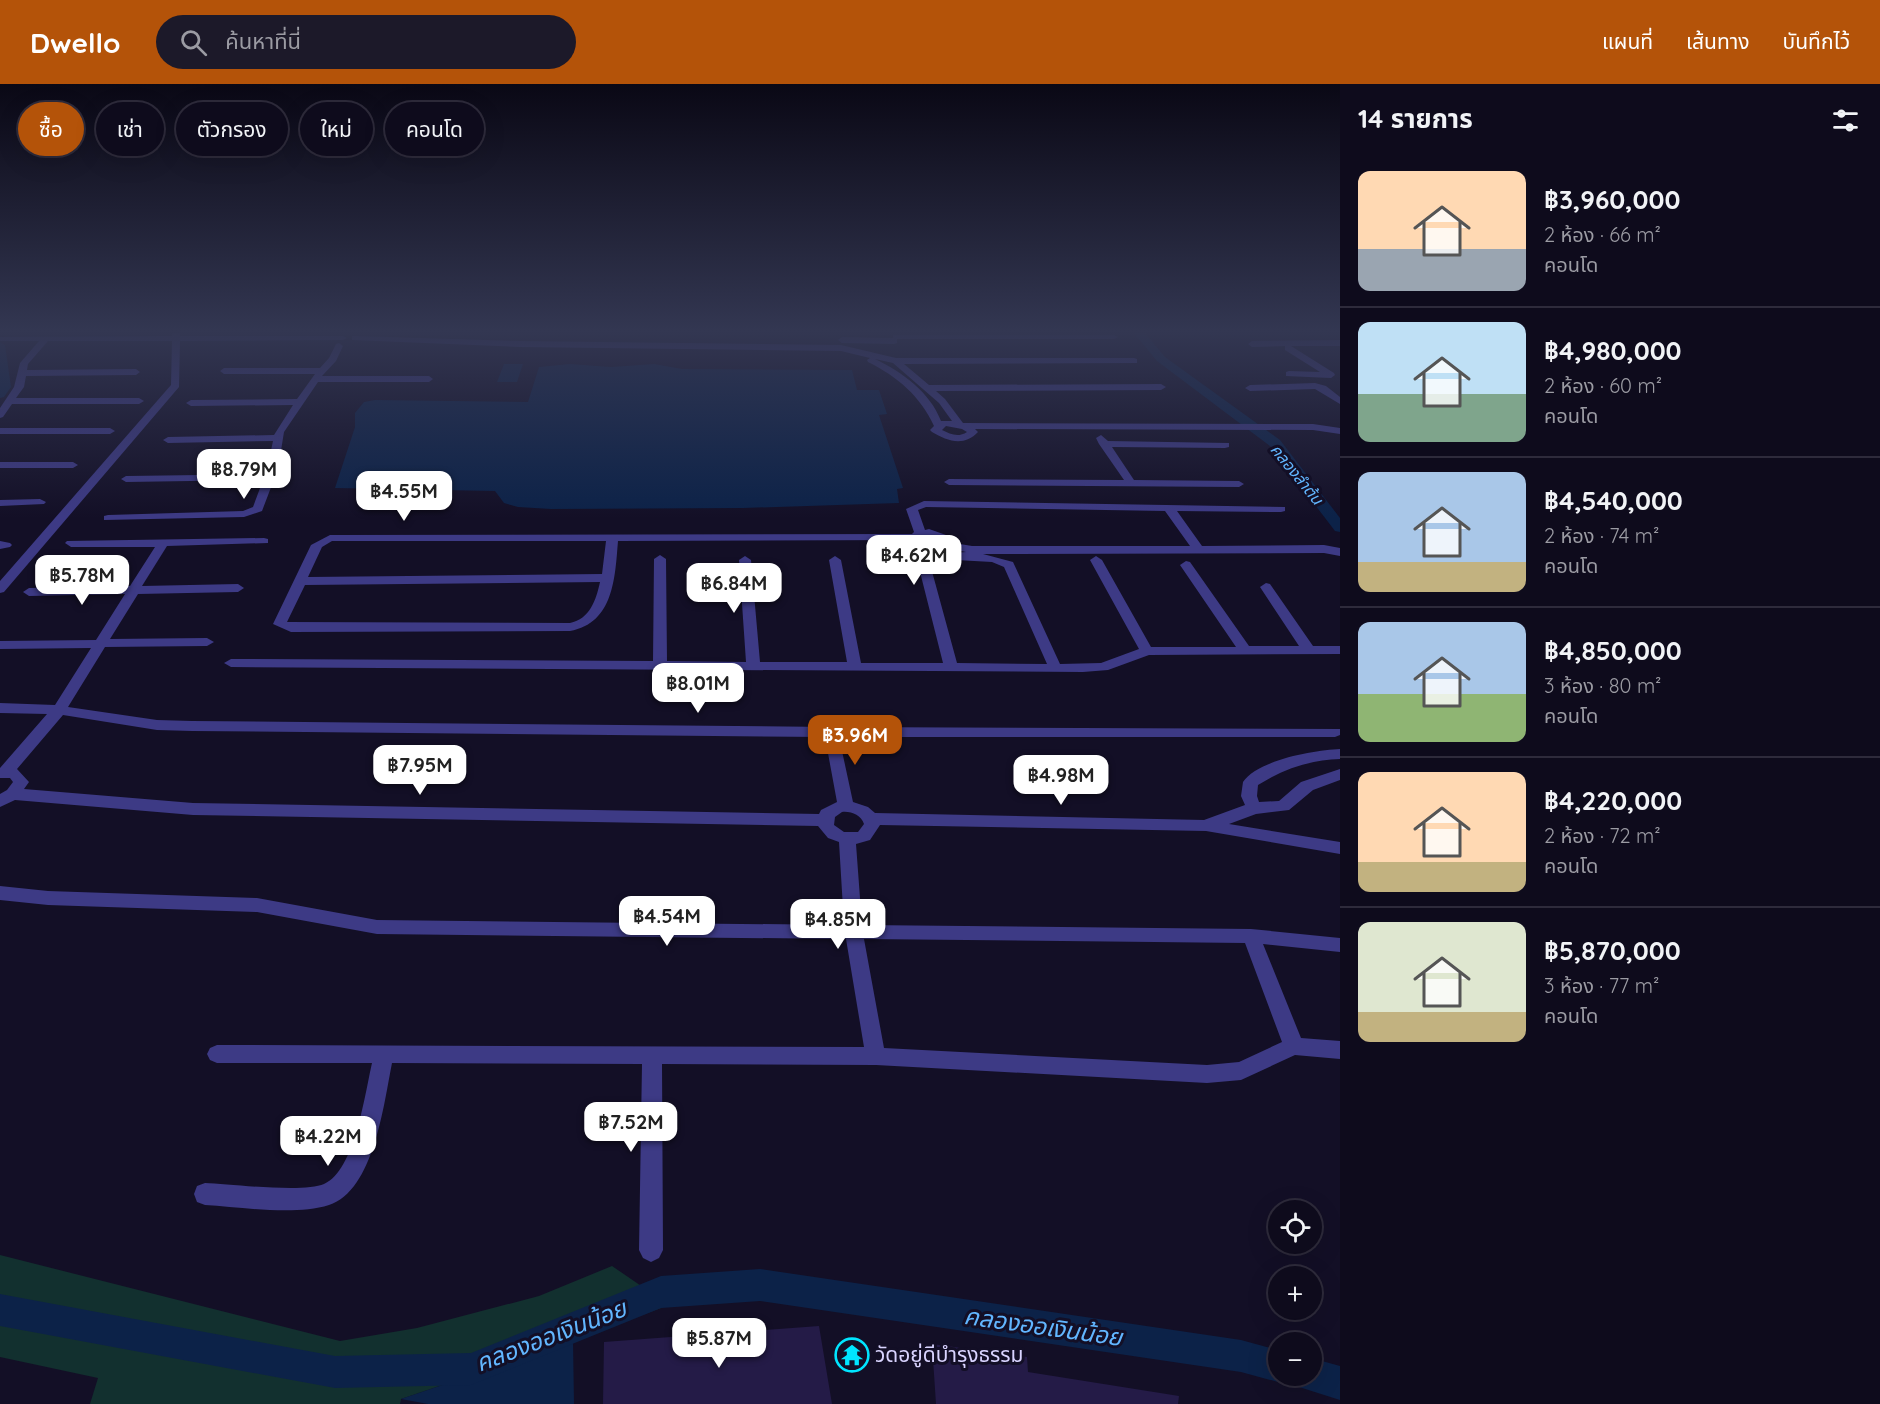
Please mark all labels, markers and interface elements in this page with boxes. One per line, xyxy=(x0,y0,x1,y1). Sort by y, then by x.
search box xyxy=(156,15,576,69)
text: Dwello xyxy=(30,25,120,60)
icon: search xyxy=(177,26,210,59)
text: ค้นหาที่นี่ xyxy=(225,27,301,55)
text: แผนที่ xyxy=(1602,28,1653,54)
text: เส้นทาง xyxy=(1686,28,1750,54)
text: บันทึกไว้ xyxy=(1783,28,1850,54)
chip: ซื้อ xyxy=(18,102,84,156)
chip: เช่า xyxy=(96,102,164,156)
chip: ตัวกรอง xyxy=(176,102,288,156)
chip: ใหม่ xyxy=(300,102,373,156)
chip: คอนโด xyxy=(385,102,484,156)
text: 14 รายการ xyxy=(1358,102,1473,135)
icon: filters xyxy=(1829,104,1862,137)
text: ฿3,960,000 xyxy=(1544,183,1680,216)
icon: home xyxy=(1406,195,1478,267)
text: 2 ห้อง · 66 m² xyxy=(1544,222,1661,247)
text: คอนโด xyxy=(1544,252,1598,277)
text: ฿4,980,000 xyxy=(1544,334,1682,367)
icon: home xyxy=(1406,346,1478,418)
text: 2 ห้อง · 60 m² xyxy=(1544,373,1662,398)
text: คอนโด xyxy=(1544,403,1598,428)
water label: คลองลำต้น xyxy=(1266,440,1328,509)
pin: ฿8.79M xyxy=(195,449,293,500)
text: ฿8.79M xyxy=(211,456,277,481)
pin: ฿4.55M xyxy=(355,471,453,522)
text: ฿4.55M xyxy=(370,478,438,503)
text: ฿4,540,000 xyxy=(1544,484,1683,517)
icon: home xyxy=(1406,496,1478,568)
text: 2 ห้อง · 74 m² xyxy=(1544,523,1659,548)
pin: ฿4.62M xyxy=(865,535,963,586)
text: ฿4.62M xyxy=(880,542,948,567)
text: คอนโด xyxy=(1544,553,1598,578)
pin: ฿5.78M xyxy=(33,555,131,606)
text: ฿5.78M xyxy=(49,562,115,587)
pin: ฿6.84M xyxy=(685,563,783,614)
text: ฿6.84M xyxy=(701,570,767,595)
text: ฿4,850,000 xyxy=(1544,634,1682,667)
icon: home xyxy=(1406,646,1478,718)
pin: ฿8.01M xyxy=(649,663,747,714)
text: ฿8.01M xyxy=(666,670,730,695)
text: 3 ห้อง · 80 m² xyxy=(1544,673,1661,698)
text: คอนโด xyxy=(1544,703,1598,728)
pin: ฿3.96M xyxy=(806,715,904,766)
text: ฿3.96M xyxy=(822,722,888,747)
pin: ฿7.95M xyxy=(371,745,469,796)
text: ฿7.95M xyxy=(387,752,453,777)
pin: ฿4.98M xyxy=(1012,755,1110,806)
text: ฿4.98M xyxy=(1027,762,1095,787)
text: ฿4,220,000 xyxy=(1544,784,1682,817)
icon: home xyxy=(1406,796,1478,868)
text: 2 ห้อง · 72 m² xyxy=(1544,823,1661,848)
text: คอนโด xyxy=(1544,853,1598,878)
pin: ฿4.54M xyxy=(618,896,716,947)
pin: ฿4.85M xyxy=(789,899,887,950)
text: ฿4.54M xyxy=(633,903,701,928)
text: ฿4.85M xyxy=(804,906,872,931)
text: ฿5,870,000 xyxy=(1544,934,1681,967)
icon: home xyxy=(1406,946,1478,1018)
text: 3 ห้อง · 77 m² xyxy=(1544,973,1659,998)
text: คอนโด xyxy=(1544,1003,1598,1028)
pin: ฿7.52M xyxy=(582,1102,680,1153)
text: ฿7.52M xyxy=(598,1109,664,1134)
pin: ฿4.22M xyxy=(279,1116,377,1167)
text: ฿4.22M xyxy=(294,1123,362,1148)
map controls xyxy=(1268,1200,1322,1386)
button: locate xyxy=(1268,1200,1322,1254)
button: + xyxy=(1268,1266,1322,1320)
water label: คลองออเงินน้อย xyxy=(471,1292,632,1378)
water label: คลองออเงินน้อย xyxy=(962,1300,1126,1352)
pin: ฿5.87M xyxy=(670,1318,768,1369)
text: ฿5.87M xyxy=(686,1325,752,1350)
button: − xyxy=(1268,1332,1322,1386)
temple icon: วัดอยู่ดีบำรุงธรรม xyxy=(834,1337,870,1373)
place label: วัดอยู่ดีบำรุงธรรม xyxy=(875,1341,1023,1368)

